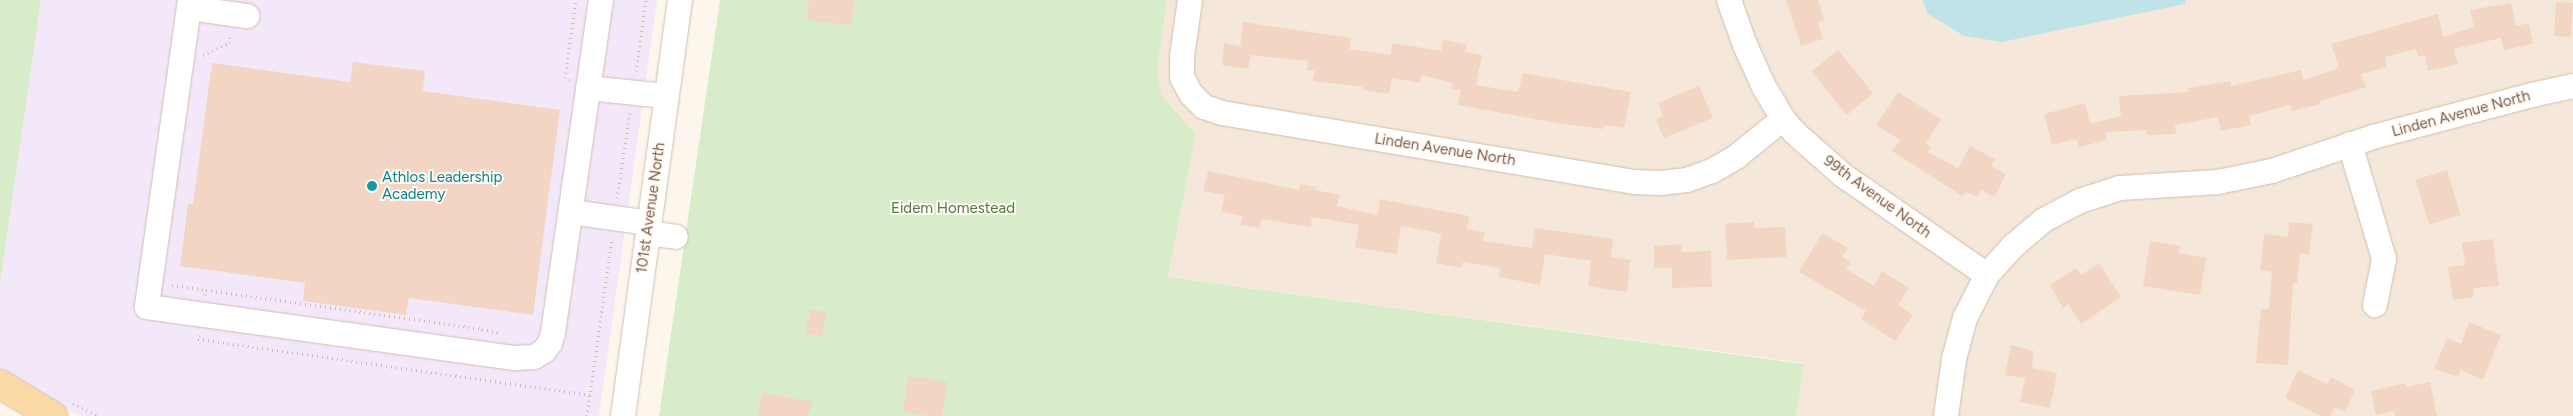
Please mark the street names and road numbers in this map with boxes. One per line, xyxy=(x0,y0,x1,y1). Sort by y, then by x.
street label: Linden Avenue North xyxy=(2390,87,2532,141)
street label: Linden Avenue North xyxy=(1373,130,1517,170)
street label: 101st Avenue North xyxy=(633,141,669,275)
street label: 99th Avenue North xyxy=(1820,152,1934,242)

